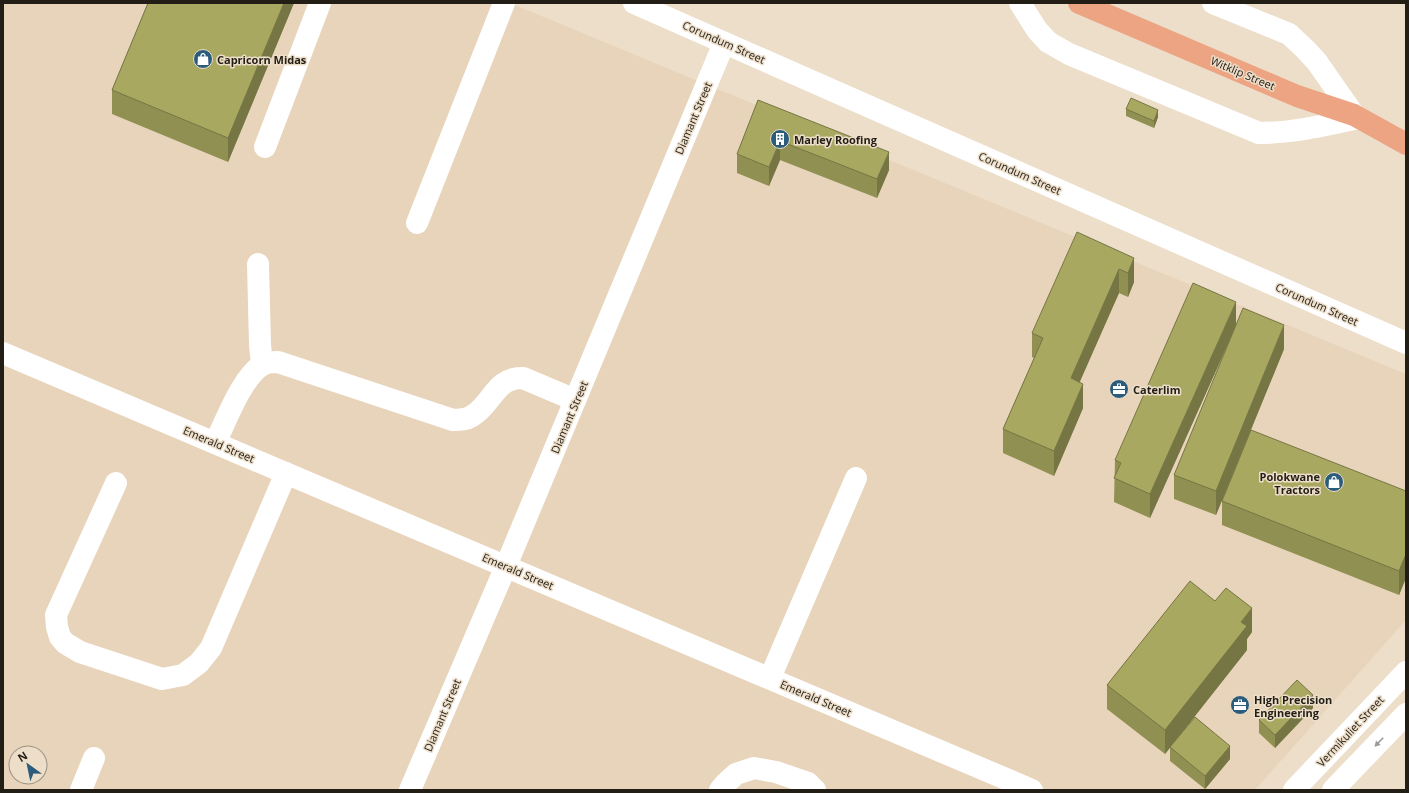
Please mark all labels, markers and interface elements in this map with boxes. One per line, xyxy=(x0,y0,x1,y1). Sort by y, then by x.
street label: Corundum Street xyxy=(680,17,768,67)
shop icon: Capricorn Midas xyxy=(192,48,214,70)
place label: Capricorn Midas xyxy=(217,52,307,67)
street label: Witklip Street xyxy=(1209,53,1278,93)
street label: Diamant Street xyxy=(671,79,715,157)
building icon: Marley Roofing xyxy=(769,128,791,150)
place label: Marley Roofing xyxy=(794,132,878,147)
street label: Corundum Street xyxy=(976,148,1064,198)
street label: Corundum Street xyxy=(1273,279,1361,329)
street label: Diamant Street xyxy=(547,378,591,456)
office icon: Caterlim xyxy=(1108,378,1130,400)
place label: Caterlim xyxy=(1133,382,1180,397)
street label: Emerald Street xyxy=(181,422,257,466)
place label: Polokwane Tractors xyxy=(1260,469,1321,497)
shop icon: Polokwane Tractors xyxy=(1323,471,1345,493)
street label: Emerald Street xyxy=(480,549,556,593)
street label: Diamant Street xyxy=(420,676,464,754)
street label: Emerald Street xyxy=(778,676,854,720)
place label: High Precision Engineering xyxy=(1254,692,1332,720)
street label: Vermikuliet Street xyxy=(1313,692,1387,770)
office icon: High Precision Engineering xyxy=(1229,694,1251,716)
one-way arrow xyxy=(1374,737,1384,747)
north arrow xyxy=(8,745,48,785)
text: N xyxy=(14,747,30,765)

